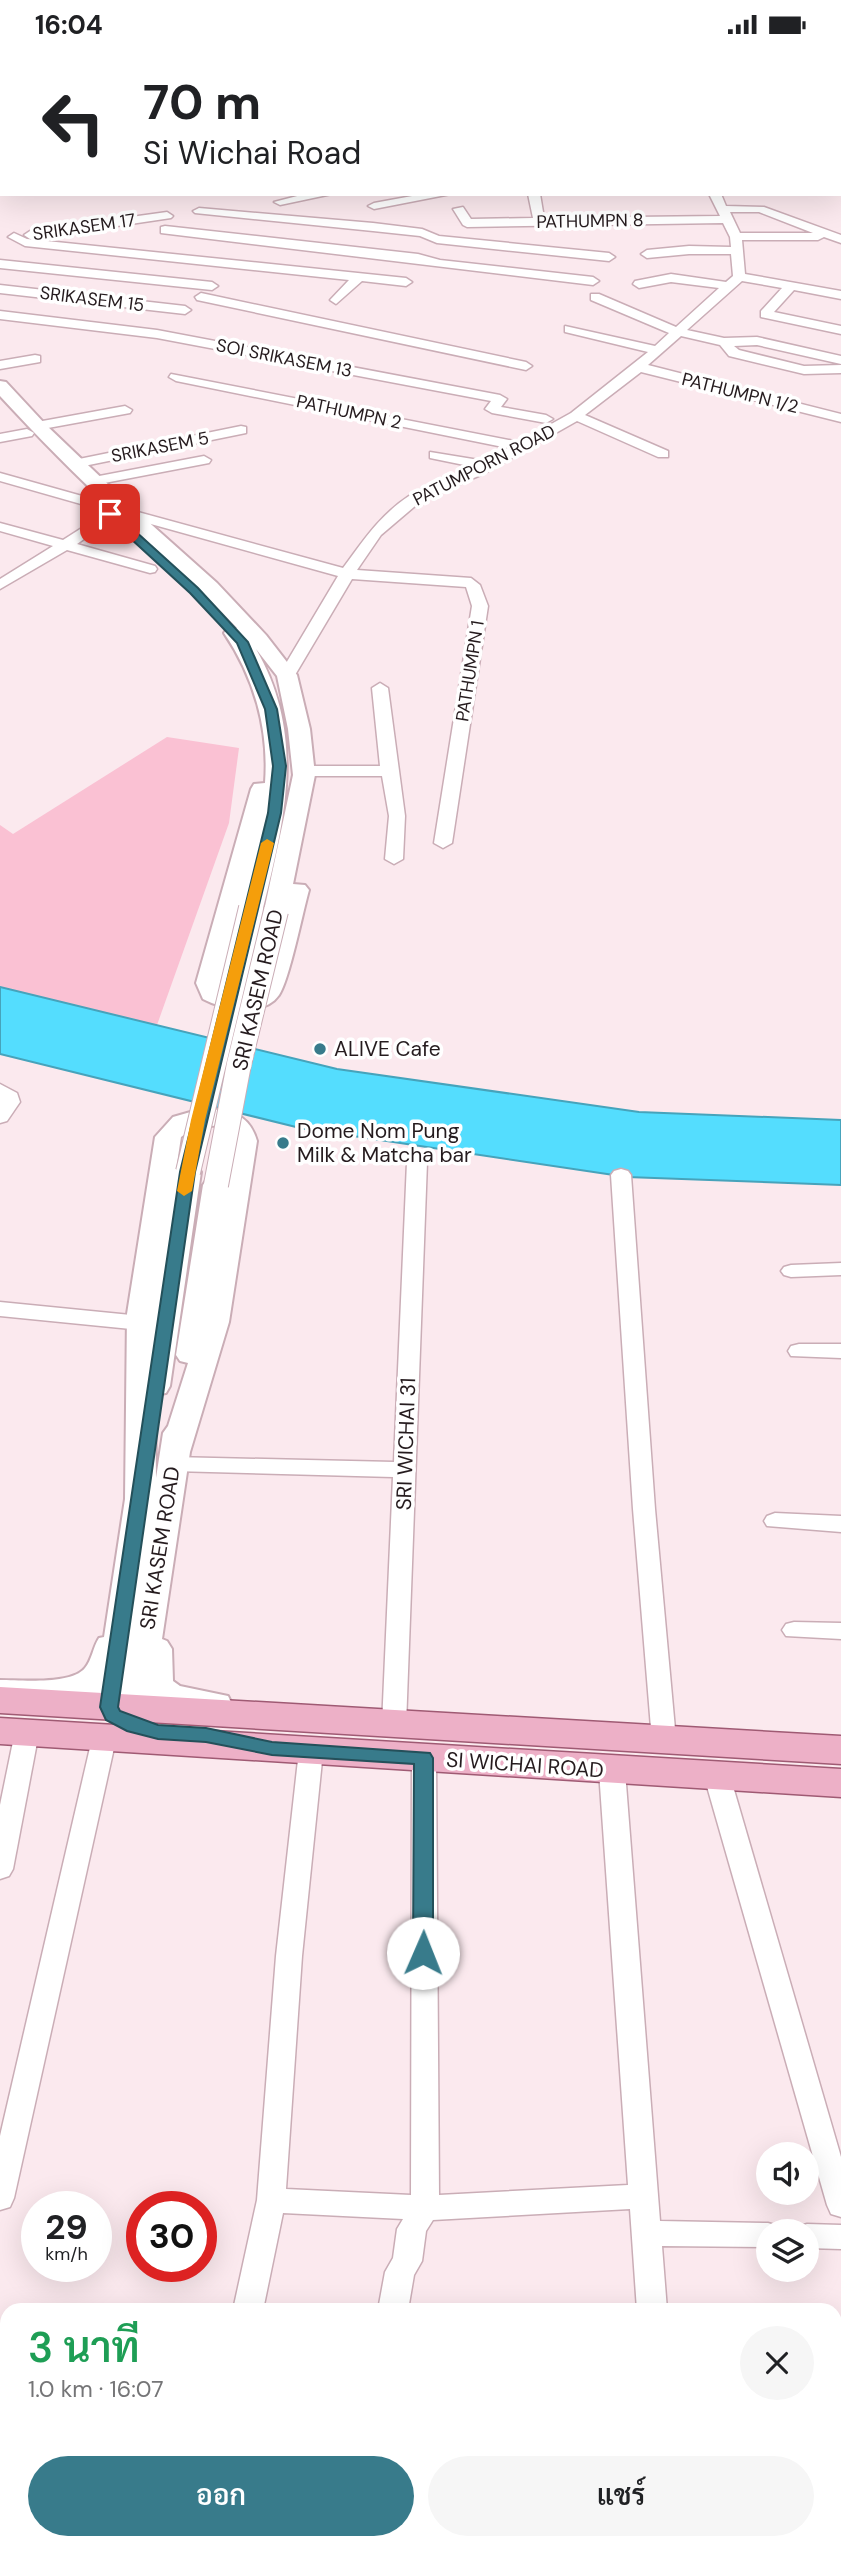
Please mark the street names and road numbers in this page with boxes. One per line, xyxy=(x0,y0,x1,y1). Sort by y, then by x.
street label: SRIKASEM 17 xyxy=(31,208,137,246)
street label: PATHUMPN 8 xyxy=(536,208,644,234)
street label: SRIKASEM 15 xyxy=(38,281,146,317)
street label: SOI SRIKASEM 13 xyxy=(214,333,354,383)
street label: PATHUMPN 1/2 xyxy=(679,367,801,419)
street label: PATHUMPN 2 xyxy=(294,389,404,435)
street label: PATUMPORN ROAD xyxy=(409,419,559,511)
street label: SRIKASEM 5 xyxy=(109,426,211,468)
street label: PATHUMPN 1 xyxy=(450,619,490,723)
street label: SRI KASEM ROAD xyxy=(226,907,290,1073)
street label: SRI WICHAI 31 xyxy=(390,1377,422,1511)
street label: SRI KASEM ROAD xyxy=(133,1464,187,1632)
street label: SI WICHAI ROAD xyxy=(445,1746,605,1784)

